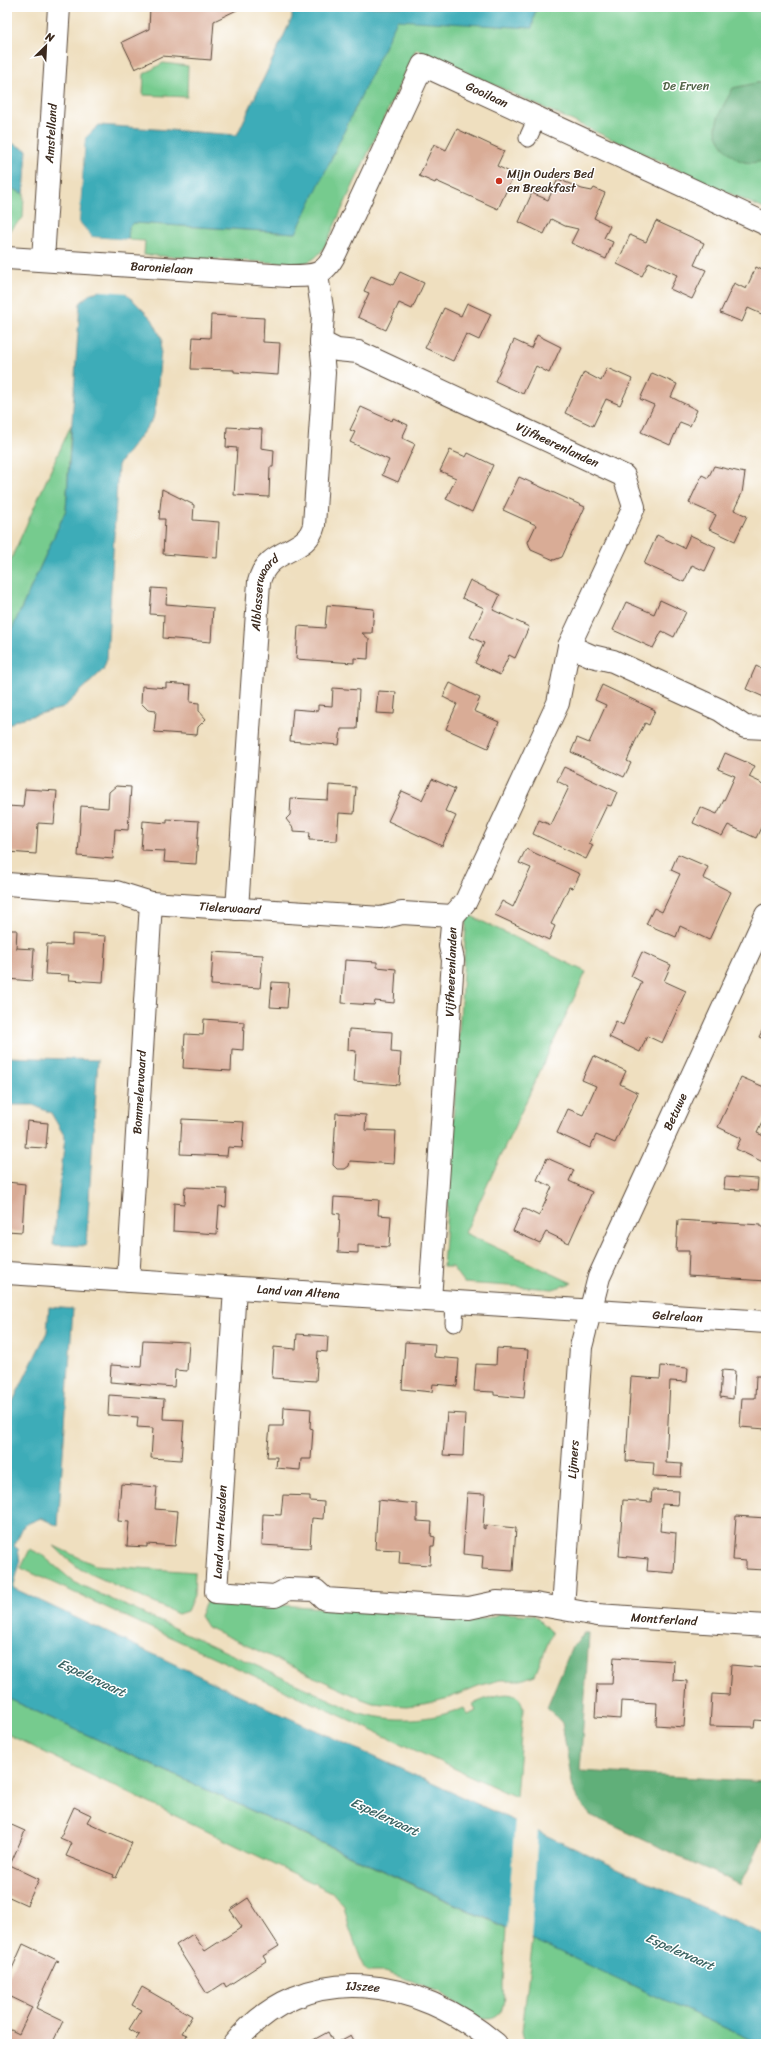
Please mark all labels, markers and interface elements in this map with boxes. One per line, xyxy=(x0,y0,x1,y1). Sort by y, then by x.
north arrow xyxy=(26,26,66,66)
text: N xyxy=(42,27,58,48)
street label: Gooilaan xyxy=(462,75,513,114)
park label: De Erven xyxy=(663,75,710,97)
street label: Amstelland xyxy=(38,101,64,165)
place label: Mijn Ouders Bed en Breakfast xyxy=(507,163,594,199)
marker: Mijn Ouders Bed en Breakfast xyxy=(494,176,504,186)
street label: Baronielaan xyxy=(130,255,194,281)
street label: Vijfheerenlanden xyxy=(512,416,603,474)
street label: Alblasserwaard xyxy=(245,548,284,633)
street label: Tielerwaard xyxy=(198,895,262,921)
street label: Vijfheerenlanden xyxy=(438,926,464,1017)
street label: Bommelerwaard xyxy=(126,1048,153,1135)
street label: Betuwe xyxy=(657,1089,694,1134)
street label: Land van Altena xyxy=(256,1278,341,1305)
street label: Gelrelaan xyxy=(652,1304,704,1329)
street label: Lijmers xyxy=(561,1439,586,1479)
street label: Land van Heusden xyxy=(207,1484,233,1579)
street label: Montferland xyxy=(630,1606,699,1633)
water label: Espelervaart xyxy=(54,1652,131,1704)
water label: Espelervaart xyxy=(347,1791,424,1843)
water label: Espelervaart xyxy=(642,1926,719,1977)
street label: IJszee xyxy=(345,1975,381,1999)

